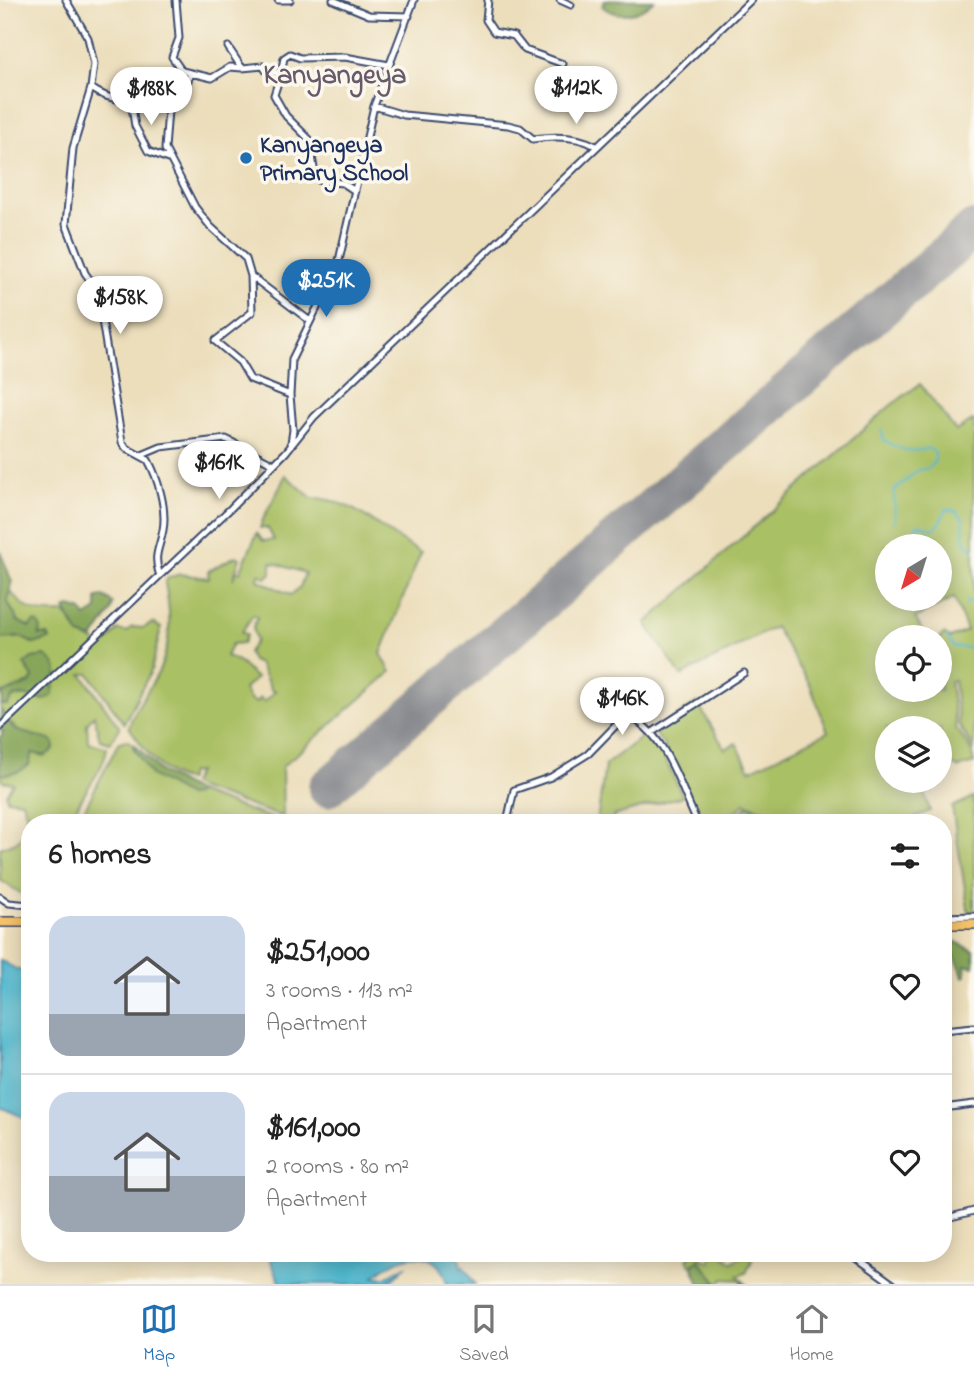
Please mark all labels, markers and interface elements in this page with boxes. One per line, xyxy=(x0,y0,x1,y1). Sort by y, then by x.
district label: Kanyangeya xyxy=(264,56,406,98)
pin: $112K xyxy=(527,66,625,126)
pin: $188K xyxy=(102,68,200,127)
text: $112K xyxy=(550,72,602,105)
text: $188K xyxy=(126,73,176,106)
place label: Kanyangeya Primary School xyxy=(260,129,408,193)
marker: Kanyangeya Primary School xyxy=(238,150,254,166)
pin: $251K xyxy=(277,260,375,319)
text: $251K xyxy=(298,265,354,298)
pin: $158K xyxy=(71,276,169,336)
text: $158K xyxy=(93,282,147,315)
pin: $161K xyxy=(170,442,268,501)
text: $161K xyxy=(194,447,244,480)
north arrow xyxy=(875,534,952,611)
map controls xyxy=(875,534,952,793)
button: locate xyxy=(875,625,952,702)
pin: $146K xyxy=(573,678,671,737)
text: $146K xyxy=(596,683,648,716)
button: layers xyxy=(875,716,952,793)
text: 6 homes xyxy=(49,834,152,878)
icon: filters xyxy=(886,837,924,875)
text: $251,000 xyxy=(266,931,370,975)
icon: home xyxy=(105,944,189,1028)
icon: heart xyxy=(886,967,924,1005)
text: 3 rooms · 113 m² xyxy=(266,975,413,1008)
text: Apartment xyxy=(266,1008,367,1041)
text: $161,000 xyxy=(266,1107,360,1151)
icon: home xyxy=(105,1120,189,1204)
icon: heart xyxy=(886,1143,924,1181)
text: 2 rooms · 80 m² xyxy=(266,1151,409,1184)
text: Apartment xyxy=(266,1184,367,1217)
tab: Map xyxy=(140,1300,178,1369)
tab: Saved xyxy=(459,1300,509,1369)
tab: Home xyxy=(789,1300,834,1369)

